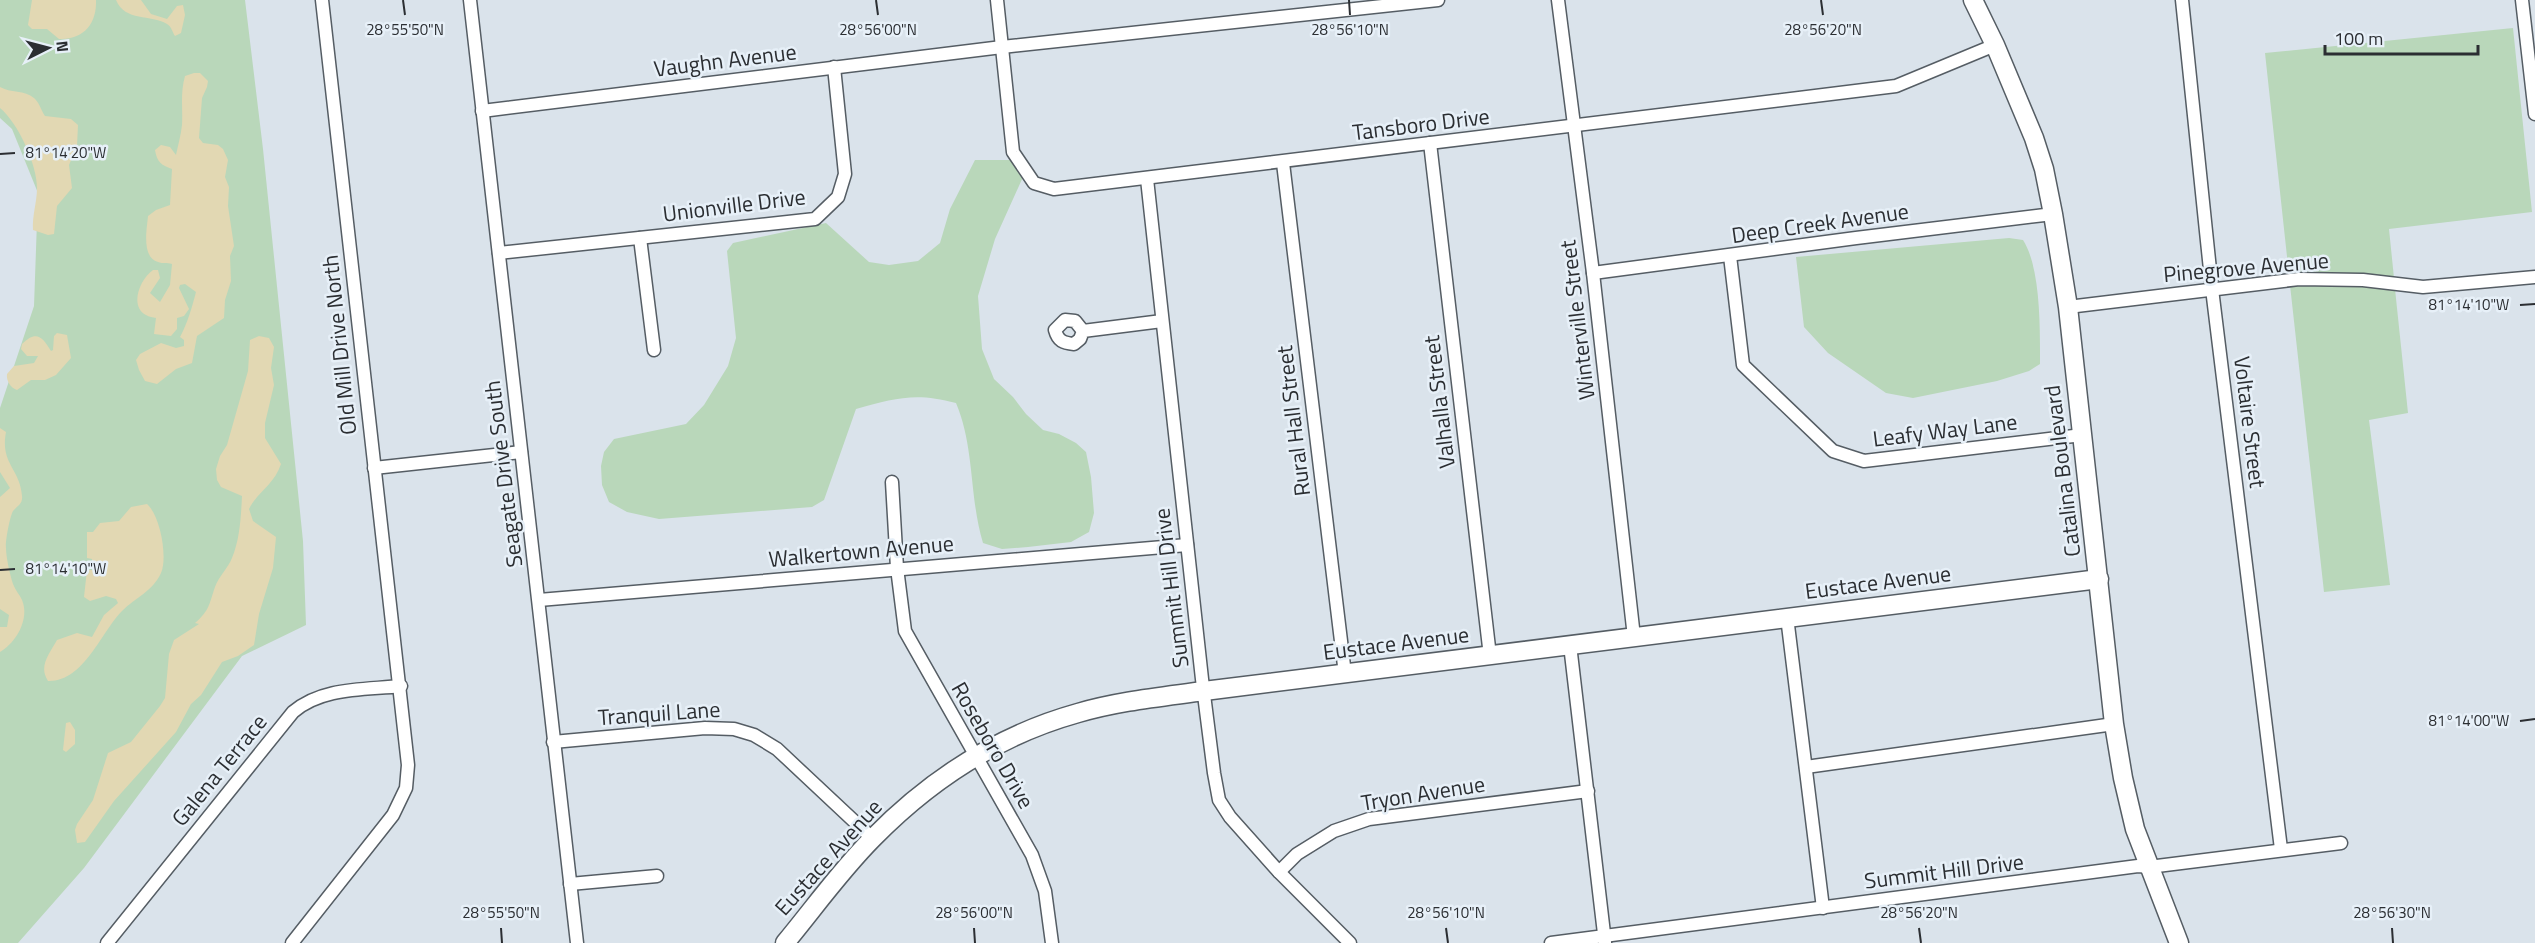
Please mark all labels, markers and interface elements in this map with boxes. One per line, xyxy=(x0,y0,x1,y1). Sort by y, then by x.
north arrow xyxy=(18,18,78,78)
text: 28°55'50"N xyxy=(366,18,444,41)
text: 28°56'00"N xyxy=(839,18,917,41)
text: 28°56'10"N xyxy=(1311,18,1389,41)
text: 28°56'20"N xyxy=(1784,18,1862,41)
scale bar xyxy=(2325,18,2478,56)
text: 100 m xyxy=(2334,25,2383,52)
street label: Vaughn Avenue xyxy=(652,34,798,86)
text: N xyxy=(50,40,75,53)
street label: Tansboro Drive xyxy=(1351,99,1491,149)
text: 81°14'20"W xyxy=(26,141,106,164)
street label: Unionville Drive xyxy=(661,179,807,231)
street label: Deep Creek Avenue xyxy=(1729,194,1911,252)
street label: Winterville Street xyxy=(1550,238,1604,402)
street label: Pinegrove Avenue xyxy=(2162,243,2330,291)
street label: Old Mill Drive North xyxy=(313,253,365,437)
text: 81°14'10"W xyxy=(2429,293,2509,316)
street label: Valhalla Street xyxy=(1414,333,1464,471)
street label: Rural Hall Street xyxy=(1267,344,1319,498)
street label: Voltaire Street xyxy=(2225,354,2275,490)
street label: Seagate Drive South xyxy=(475,379,531,569)
street label: Catalina Boulevard xyxy=(2035,383,2089,559)
street label: Leafy Way Lane xyxy=(1871,404,2019,456)
street label: Summit Hill Drive xyxy=(1144,506,1198,670)
street label: Walkertown Avenue xyxy=(767,526,955,576)
street label: Eustace Avenue xyxy=(1803,556,1953,608)
text: 81°14'10"W xyxy=(26,557,106,580)
street label: Eustace Avenue xyxy=(1321,617,1471,669)
street label: Roseboro Drive xyxy=(943,675,1043,815)
street label: Tranquil Lane xyxy=(597,692,721,734)
street label: Galena Terrace xyxy=(163,706,275,834)
text: 81°14'00"W xyxy=(2429,709,2509,732)
street label: Tryon Avenue xyxy=(1359,766,1487,820)
street label: Eustace Avenue xyxy=(766,791,890,923)
street label: Summit Hill Drive xyxy=(1862,844,2026,898)
text: 28°55'50"N xyxy=(462,901,540,924)
text: 28°56'00"N xyxy=(935,901,1013,924)
text: 28°56'10"N xyxy=(1407,901,1485,924)
text: 28°56'20"N xyxy=(1880,901,1958,924)
text: 28°56'30"N xyxy=(2353,901,2431,924)

